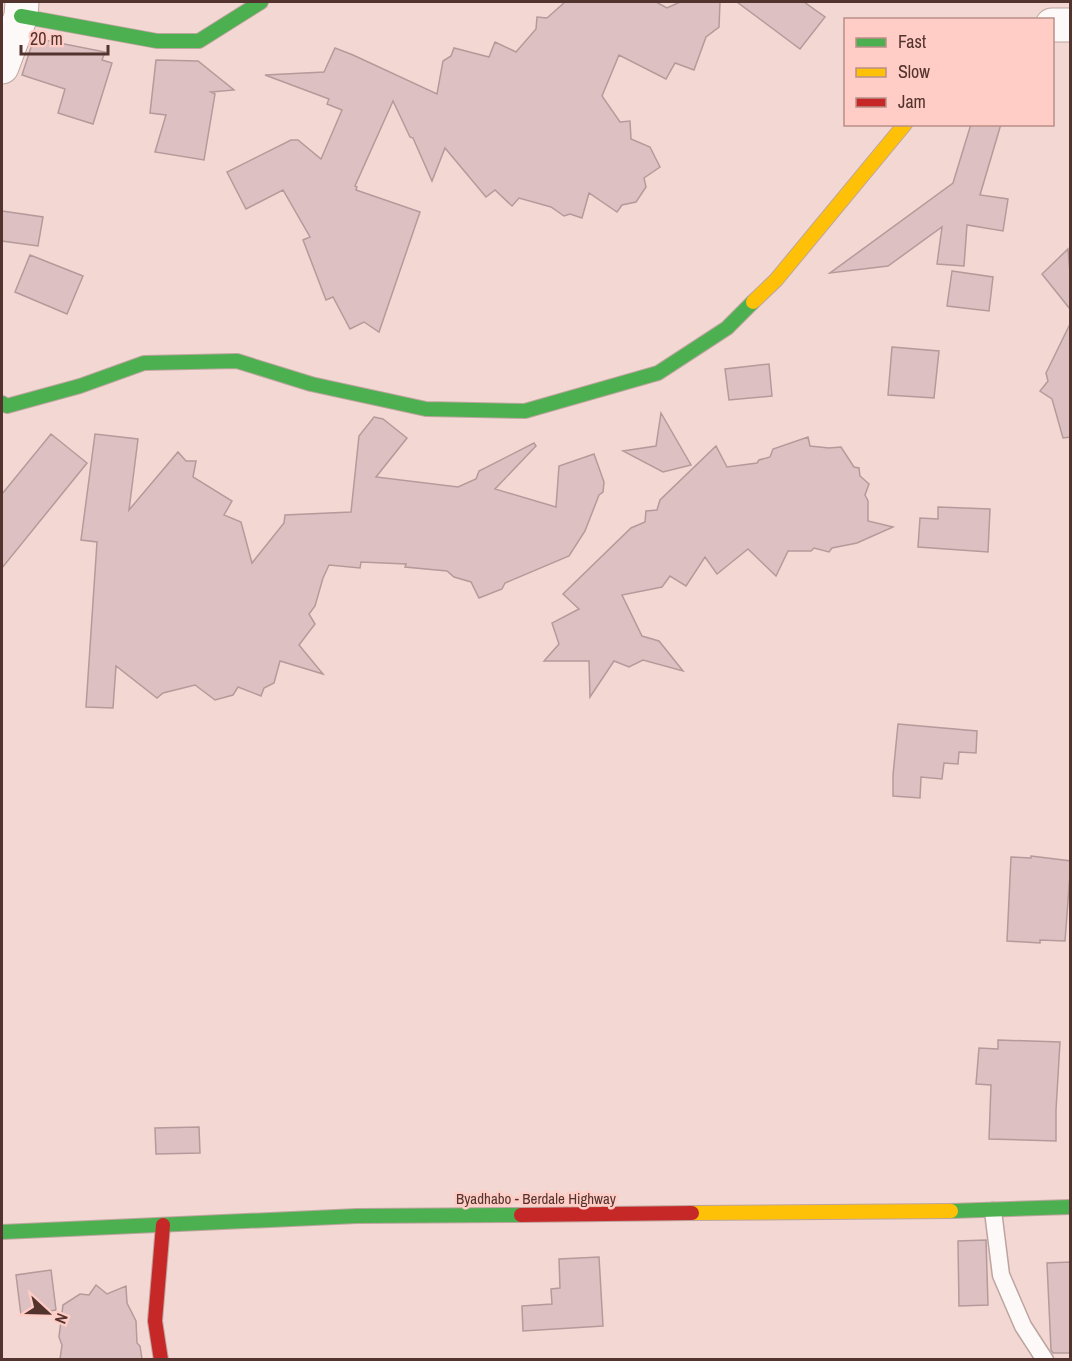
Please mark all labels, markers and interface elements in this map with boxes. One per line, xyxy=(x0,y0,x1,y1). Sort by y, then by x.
scale bar xyxy=(21,18,108,56)
legend xyxy=(844,18,1054,126)
text: 20 m xyxy=(30,26,63,51)
text: Fast xyxy=(898,29,926,54)
text: Slow xyxy=(898,59,930,84)
text: Jam xyxy=(898,89,926,114)
street label: Byadhabo - Berdale Highway xyxy=(456,1188,617,1209)
north arrow xyxy=(18,1283,78,1343)
text: N xyxy=(50,1310,74,1327)

